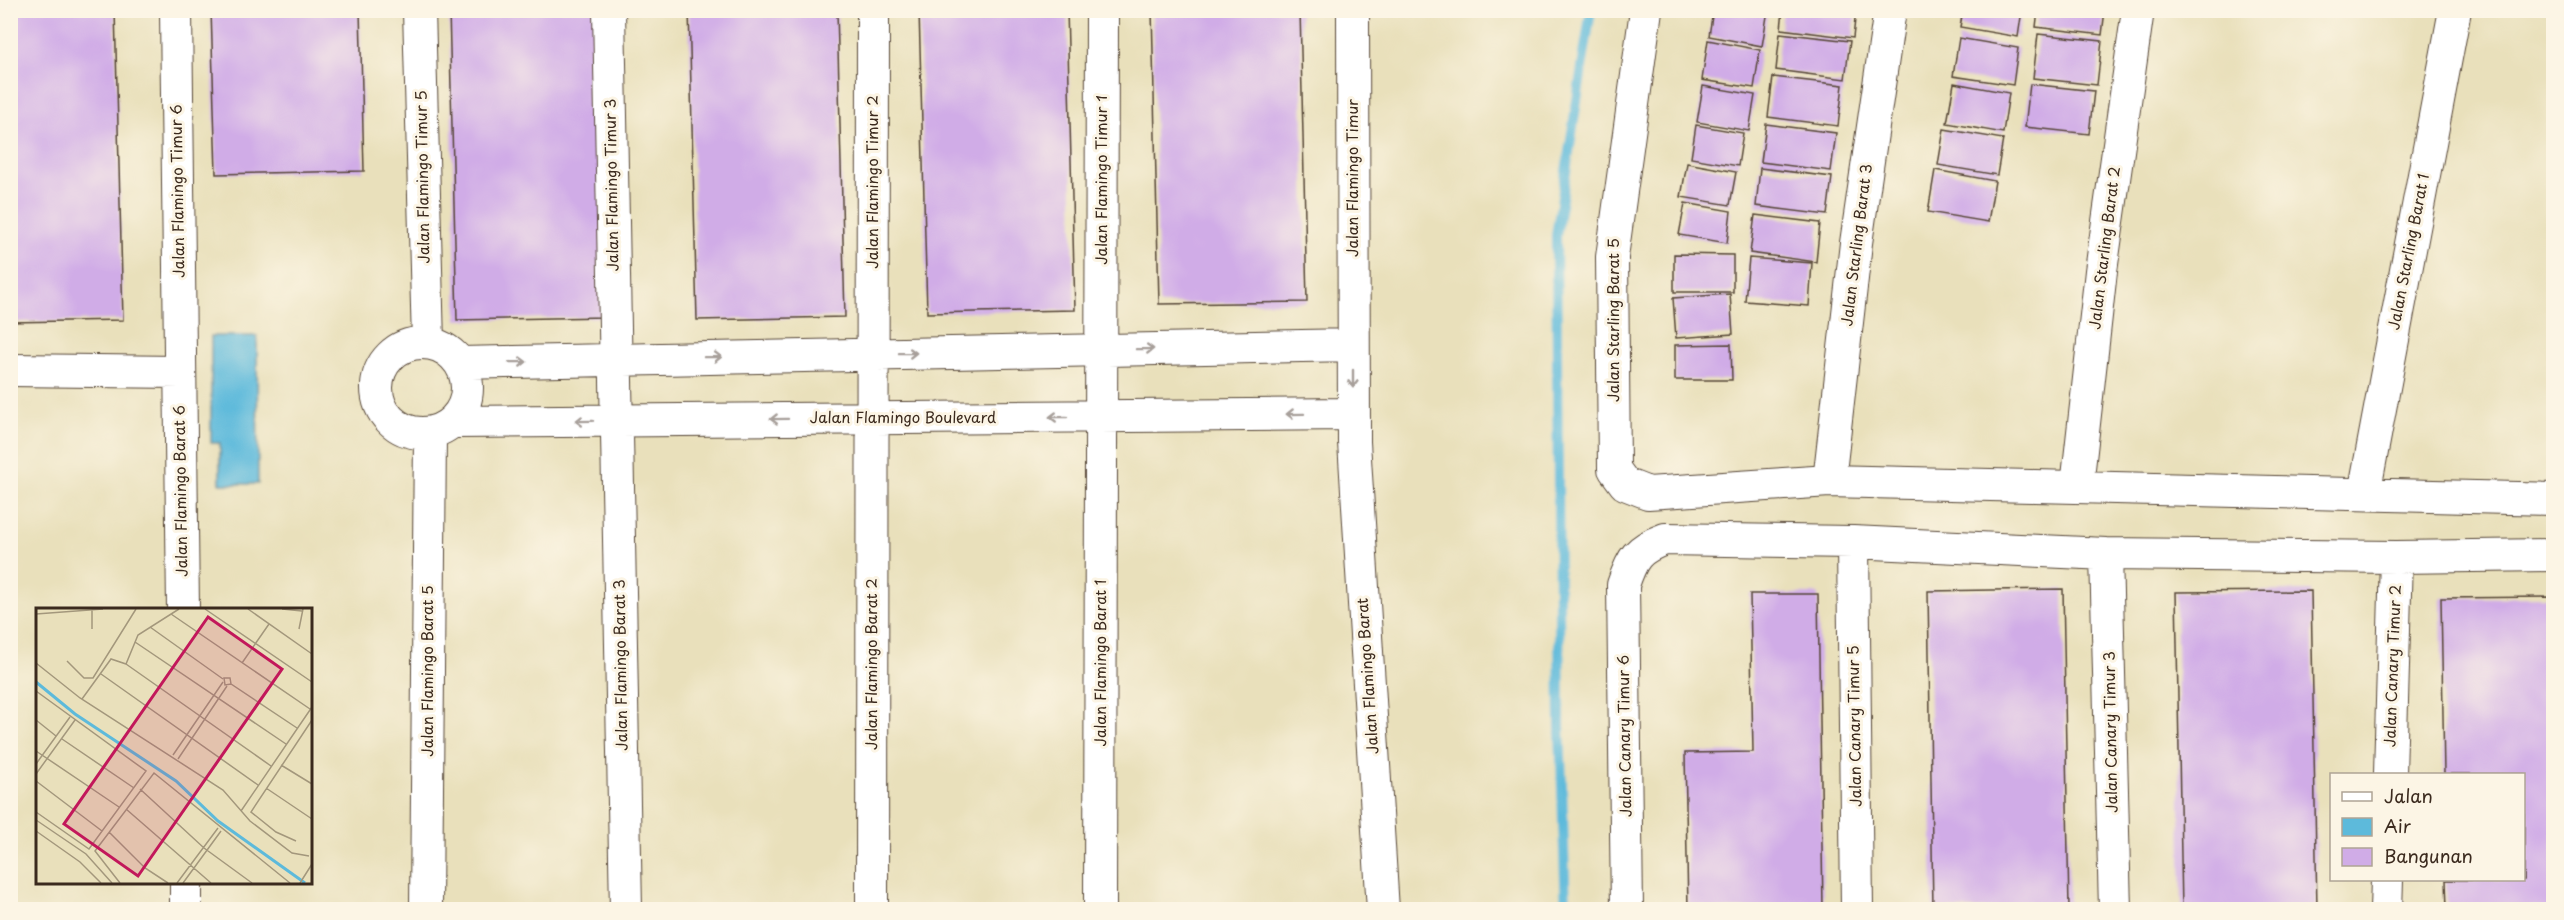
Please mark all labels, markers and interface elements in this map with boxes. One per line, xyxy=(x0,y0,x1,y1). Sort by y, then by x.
street label: Jalan Flamingo Timur 5 xyxy=(408,90,435,264)
street label: Jalan Flamingo Timur 2 xyxy=(860,95,883,269)
street label: Jalan Flamingo Timur 1 xyxy=(1089,95,1112,265)
street label: Jalan Flamingo Timur 3 xyxy=(597,98,624,272)
street label: Jalan Flamingo Timur xyxy=(1340,99,1363,257)
street label: Jalan Flamingo Timur 6 xyxy=(163,104,190,278)
street label: Jalan Starling Barat 3 xyxy=(1834,162,1877,327)
street label: Jalan Starling Barat 2 xyxy=(2082,165,2125,331)
street label: Jalan Starling Barat 1 xyxy=(2381,172,2434,332)
street label: Jalan Starling Barat 5 xyxy=(1601,238,1624,402)
one-way arrow xyxy=(1135,343,1155,355)
one-way arrow xyxy=(898,348,918,359)
one-way arrow xyxy=(703,352,723,363)
one-way arrow xyxy=(508,356,528,368)
one-way arrow xyxy=(1347,369,1359,389)
street label: Jalan Flamingo Barat 6 xyxy=(167,405,192,577)
street label: Jalan Flamingo Boulevard xyxy=(810,405,996,428)
one-way arrow xyxy=(1285,408,1305,420)
one-way arrow xyxy=(1048,411,1068,423)
one-way arrow xyxy=(769,413,789,425)
one-way arrow xyxy=(574,415,594,427)
street label: Jalan Flamingo Barat 2 xyxy=(859,578,882,750)
street label: Jalan Flamingo Barat 3 xyxy=(607,579,632,751)
street label: Jalan Flamingo Barat 1 xyxy=(1088,580,1111,746)
street label: Jalan Canary Timur 2 xyxy=(2377,584,2406,748)
street label: Jalan Flamingo Barat 5 xyxy=(415,585,438,757)
street label: Jalan Flamingo Barat xyxy=(1350,597,1383,755)
inset map xyxy=(36,608,312,884)
street label: Jalan Canary Timur 5 xyxy=(1841,645,1866,807)
street label: Jalan Canary Timur 3 xyxy=(2097,651,2122,813)
street label: Jalan Canary Timur 6 xyxy=(1611,655,1636,817)
legend xyxy=(2330,773,2525,881)
text: Jalan xyxy=(2384,782,2433,809)
text: Air xyxy=(2384,812,2412,839)
text: Bangunan xyxy=(2384,842,2473,869)

